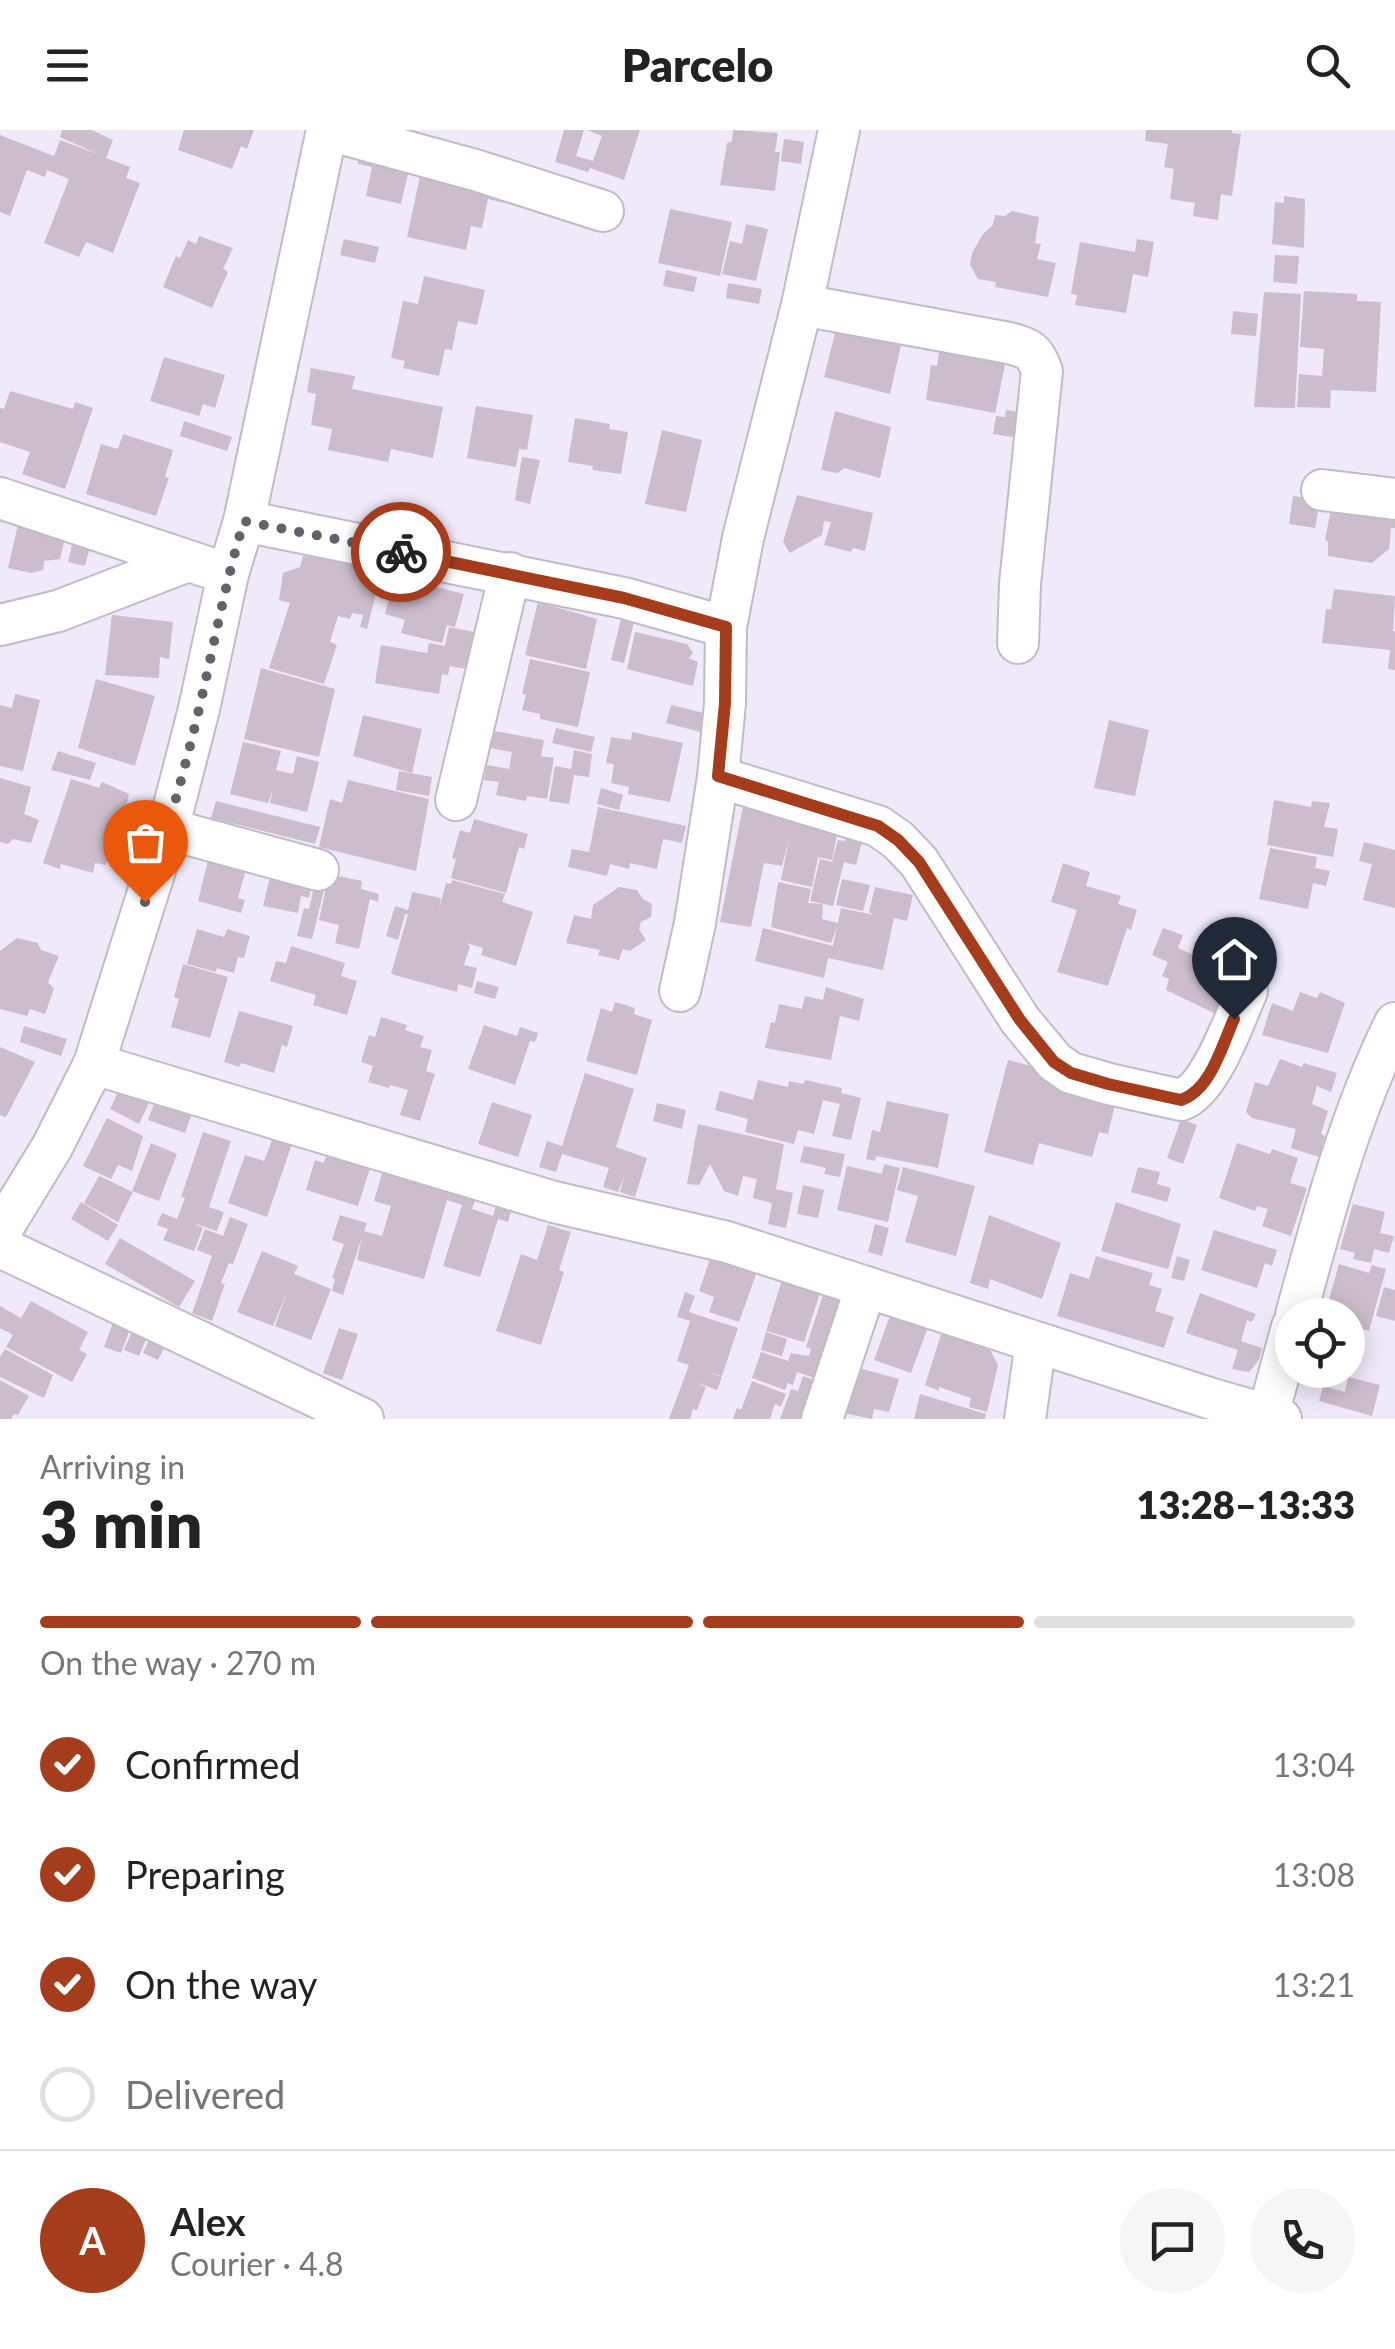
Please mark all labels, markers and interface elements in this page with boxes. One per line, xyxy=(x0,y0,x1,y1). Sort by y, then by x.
icon: menu xyxy=(40,38,95,93)
text: Parcelo xyxy=(622,38,773,92)
icon: search xyxy=(1300,38,1355,93)
courier xyxy=(351,502,451,602)
icon: bike xyxy=(374,525,429,580)
pin xyxy=(103,800,188,903)
icon: bag xyxy=(118,815,173,870)
pin xyxy=(1192,917,1277,1020)
icon: home xyxy=(1207,932,1262,987)
map controls xyxy=(1275,1298,1365,1388)
button: locate xyxy=(1275,1298,1365,1388)
text: Arriving in xyxy=(40,1447,185,1486)
text: 13:28–13:33 xyxy=(1136,1481,1355,1527)
text: 3 min xyxy=(40,1484,202,1562)
text: On the way · 270 m xyxy=(40,1643,316,1682)
icon: check xyxy=(40,1737,95,1792)
text: Confirmed xyxy=(125,1741,301,1787)
text: 13:04 xyxy=(1273,1745,1355,1784)
icon: check xyxy=(40,1847,95,1902)
text: Preparing xyxy=(125,1851,285,1897)
text: 13:08 xyxy=(1273,1855,1355,1894)
icon: check xyxy=(40,1957,95,2012)
text: On the way xyxy=(125,1961,317,2007)
text: 13:21 xyxy=(1273,1965,1355,2004)
text: Delivered xyxy=(125,2071,285,2117)
button: chat xyxy=(1120,2188,1225,2293)
button: phone xyxy=(1250,2188,1355,2293)
text: Alex xyxy=(170,2198,246,2244)
text: A xyxy=(79,2217,106,2263)
text: Courier · 4.8 xyxy=(170,2244,344,2283)

